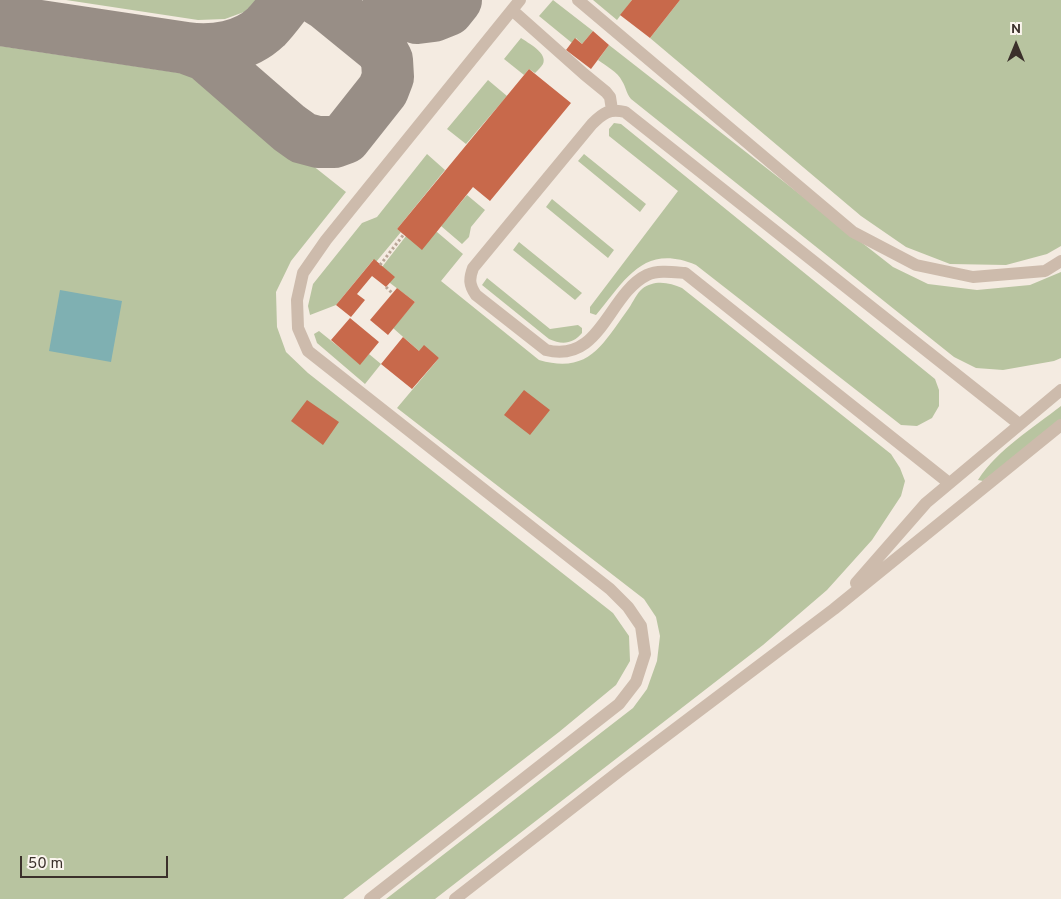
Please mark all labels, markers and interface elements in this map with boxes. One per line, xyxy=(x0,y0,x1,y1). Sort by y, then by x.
north arrow xyxy=(991,20,1041,70)
text: N xyxy=(1011,21,1021,38)
scale bar xyxy=(22,846,170,878)
text: 50 m xyxy=(28,855,63,874)

